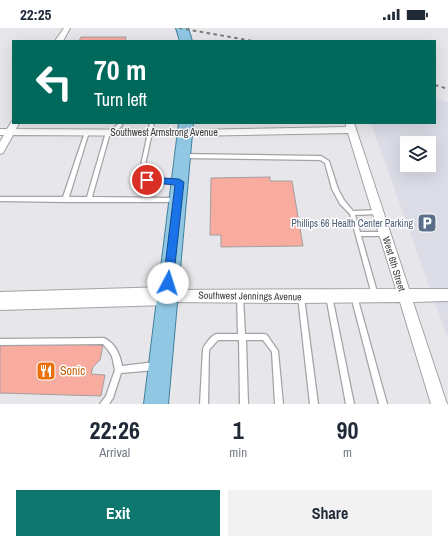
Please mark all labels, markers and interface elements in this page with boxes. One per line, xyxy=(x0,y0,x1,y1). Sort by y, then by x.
text: 22:25 xyxy=(20,4,51,25)
text: 70 m xyxy=(94,51,146,89)
icon: left xyxy=(28,56,80,108)
text: Turn left xyxy=(94,87,147,112)
street label: Southwest Armstrong Avenue xyxy=(110,126,218,139)
map controls xyxy=(400,136,436,172)
button: layers xyxy=(400,136,436,172)
pin xyxy=(130,163,164,197)
icon: arrive xyxy=(136,169,158,191)
parking icon: Phillips 66 Health Center Parking xyxy=(416,212,438,234)
place label: Phillips 66 Health Center Parking xyxy=(291,217,413,230)
street label: West 6th Street xyxy=(380,235,409,294)
position arrow xyxy=(147,262,189,304)
street label: Southwest Jennings Avenue xyxy=(198,289,302,303)
restaurant icon: Sonic xyxy=(35,360,57,382)
place label: Sonic xyxy=(60,363,85,379)
text: 22:26 xyxy=(90,414,140,446)
text: 1 xyxy=(233,414,244,446)
text: 90 xyxy=(337,414,359,446)
text: Arrival xyxy=(99,444,130,461)
text: min xyxy=(229,444,247,461)
text: m xyxy=(343,444,352,461)
button: Exit xyxy=(16,490,220,536)
button: Share xyxy=(228,490,432,536)

